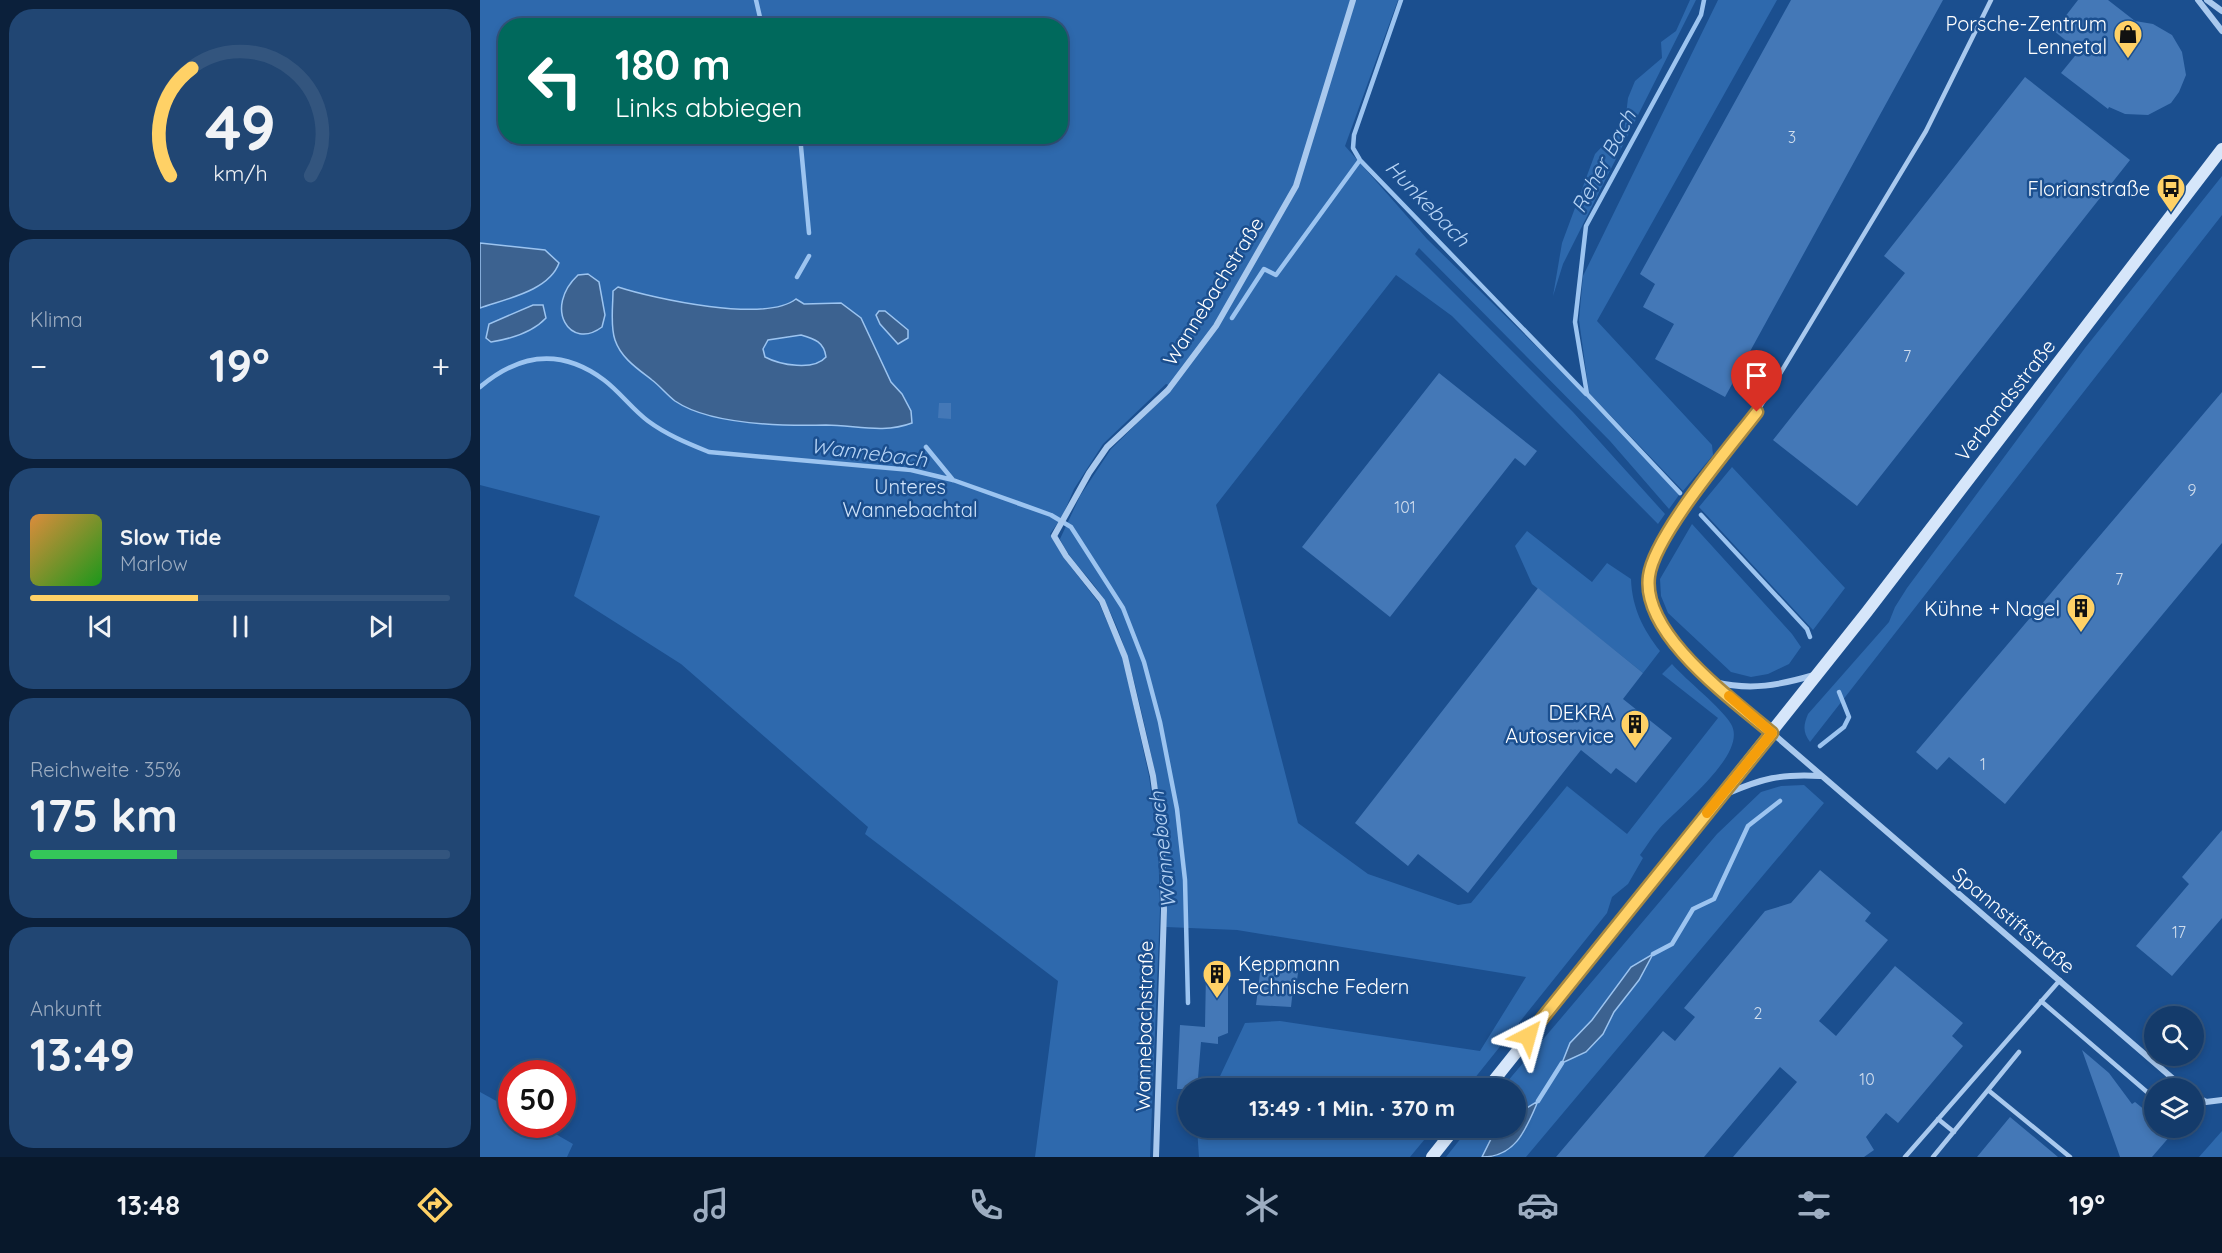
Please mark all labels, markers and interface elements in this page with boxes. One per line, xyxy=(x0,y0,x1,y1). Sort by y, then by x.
place label: Porsche-Zentrum Lennetal xyxy=(1946,11,2107,59)
shop icon: Porsche-Zentrum Lennetal xyxy=(2112,18,2144,60)
text: 180 m xyxy=(615,38,731,91)
icon: left xyxy=(516,42,594,120)
text: 49 xyxy=(205,88,275,166)
text: Links abbiegen xyxy=(615,90,802,124)
water label: Reher Bach xyxy=(1565,104,1641,217)
house number: 3 xyxy=(1788,127,1796,147)
water label: Hunkebach xyxy=(1380,154,1476,252)
text: km/h xyxy=(213,161,267,187)
bus stop icon: Florianstraße xyxy=(2155,172,2187,214)
place label: Florianstraße xyxy=(2027,176,2150,201)
street label: Wannebachstraße xyxy=(1157,212,1269,370)
text: Klima xyxy=(30,307,83,332)
street label: Verbandsstraße xyxy=(1949,334,2061,466)
text: 19° xyxy=(209,337,270,393)
text: − xyxy=(30,345,47,386)
text: + xyxy=(431,345,450,386)
house number: 7 xyxy=(1903,346,1911,366)
pin xyxy=(1731,350,1782,412)
icon: arrive xyxy=(1740,359,1773,392)
water label: Wannebach xyxy=(809,432,930,472)
park label: Unteres Wannebachtal xyxy=(842,474,978,522)
house number: 9 xyxy=(2188,480,2197,500)
house number: 101 xyxy=(1394,497,1416,517)
text: Slow Tide xyxy=(120,523,221,551)
text: Marlow xyxy=(120,551,188,576)
house number: 7 xyxy=(2115,569,2123,589)
building icon: Kühne + Nagel xyxy=(2065,592,2097,634)
place label: Kühne + Nagel xyxy=(1924,596,2060,621)
icon: previous xyxy=(84,610,117,643)
icon: pause xyxy=(224,610,257,643)
icon: next xyxy=(364,610,397,643)
place label: DEKRA Autoservice xyxy=(1505,700,1614,748)
building icon: DEKRA Autoservice xyxy=(1619,708,1651,750)
house number: 1 xyxy=(1980,754,1986,774)
text: Reichweite · 35% xyxy=(30,757,181,782)
text: 175 km xyxy=(30,787,178,843)
water label: Wannebach xyxy=(1143,789,1181,910)
street label: Spannstiftstraße xyxy=(1948,861,2080,979)
house number: 17 xyxy=(2172,922,2186,942)
street label: Wannebachstraße xyxy=(1130,940,1158,1112)
place label: Keppmann Technische Federn xyxy=(1238,951,1409,999)
building icon: Keppmann Technische Federn xyxy=(1201,958,1233,1000)
text: Ankunft xyxy=(30,996,102,1021)
house number: 2 xyxy=(1754,1003,1763,1023)
position arrow xyxy=(1496,1004,1560,1068)
map controls xyxy=(2144,1006,2204,1138)
button: search xyxy=(2144,1006,2204,1066)
text: 13:49 xyxy=(30,1026,135,1082)
speed limit sign: 50 xyxy=(498,1060,576,1138)
house number: 10 xyxy=(1859,1069,1875,1089)
button: layers xyxy=(2144,1078,2204,1138)
text: 13:49 · 1 Min. · 370 m xyxy=(1249,1094,1455,1122)
icon: directions xyxy=(414,1184,456,1226)
icon: music xyxy=(690,1184,732,1226)
icon: phone xyxy=(965,1184,1007,1226)
icon: climate xyxy=(1241,1184,1283,1226)
icon: car xyxy=(1517,1184,1559,1226)
icon: filters xyxy=(1793,1184,1835,1226)
text: 13:48 xyxy=(117,1188,180,1222)
text: 19° xyxy=(2069,1188,2105,1222)

